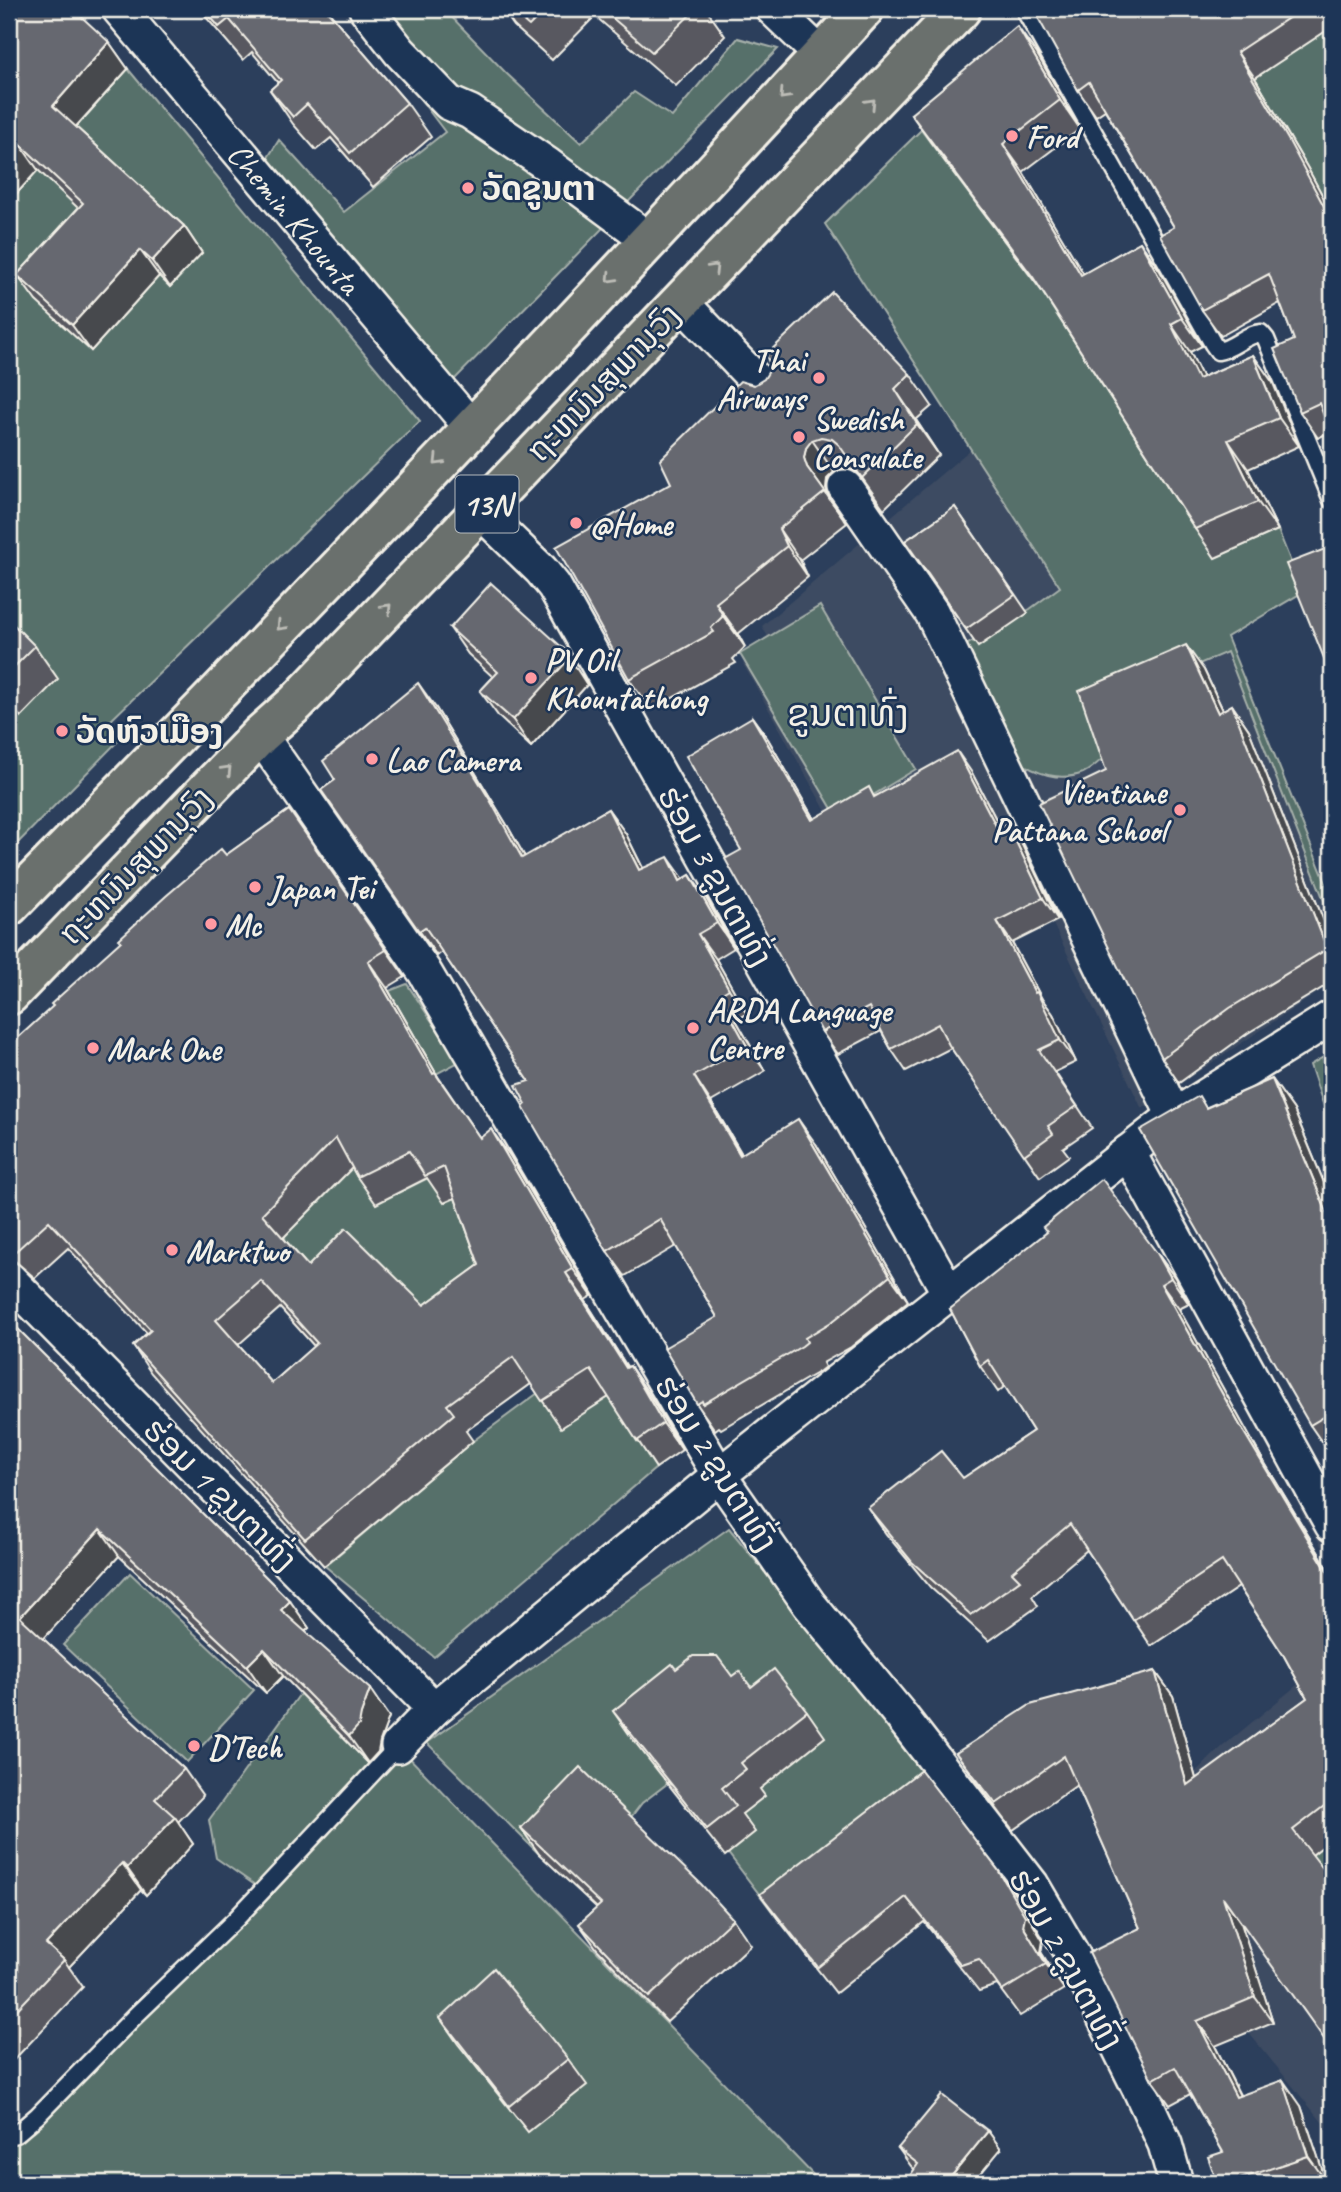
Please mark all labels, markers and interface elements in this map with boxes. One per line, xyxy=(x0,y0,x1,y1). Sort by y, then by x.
one-way arrow xyxy=(780,87,792,100)
one-way arrow xyxy=(863,98,875,111)
place label: Ford xyxy=(1026,116,1084,158)
marker: Ford xyxy=(1004,128,1020,144)
street label: Chemin Khounta xyxy=(218,134,371,304)
place label: ວັດຂູນຕາ xyxy=(482,168,595,210)
marker: ວັດຂູນຕາ xyxy=(460,180,476,196)
one-way arrow xyxy=(705,263,718,276)
one-way arrow xyxy=(607,270,620,283)
street label: ຖະຫນົນສຸພານຸວົງ xyxy=(517,294,690,471)
place label: Thai Airways xyxy=(716,339,810,419)
marker: Thai Airways xyxy=(811,370,827,386)
place label: Swedish Consulate xyxy=(813,398,924,478)
marker: Swedish Consulate xyxy=(791,429,807,445)
one-way arrow xyxy=(434,453,447,466)
road number: 13N xyxy=(456,476,518,532)
place label: @Home xyxy=(590,503,675,545)
marker: @Home xyxy=(568,515,584,531)
one-way arrow xyxy=(378,604,391,617)
one-way arrow xyxy=(277,618,290,631)
place label: PV Oil Khountathong xyxy=(545,639,710,719)
marker: PV Oil Khountathong xyxy=(523,670,539,686)
district label: ຂູນຕາທົ່ງ xyxy=(787,687,909,737)
place label: ວັດຫົວເມືອງ xyxy=(76,711,223,753)
marker: ວັດຫົວເມືອງ xyxy=(54,723,70,739)
place label: Lao Camera xyxy=(386,739,522,781)
marker: Lao Camera xyxy=(364,751,380,767)
one-way arrow xyxy=(218,765,231,778)
place label: Vientiane Pattana School xyxy=(992,771,1172,851)
street label: ຖະຫນົນສຸພານຸວົງ xyxy=(49,777,222,954)
street label: ຮ່ອມ 3 ຂູນຕາທົ່ງ xyxy=(648,778,784,974)
marker: Vientiane Pattana School xyxy=(1172,802,1188,818)
place label: Japan Tei xyxy=(267,867,378,909)
marker: Japan Tei xyxy=(247,879,263,895)
place label: Mc xyxy=(225,904,263,946)
marker: Mc xyxy=(203,916,219,932)
place label: ARDA Language Centre xyxy=(707,989,894,1069)
marker: ARDA Language Centre xyxy=(685,1020,701,1036)
place label: Mark One xyxy=(107,1028,224,1070)
marker: Mark One xyxy=(85,1040,101,1056)
place label: Marktwo xyxy=(186,1230,292,1272)
marker: Marktwo xyxy=(164,1242,180,1258)
street label: ຮ່ອມ 2 ຂູນຕາທົ່ງ xyxy=(645,1366,789,1560)
street label: ຮ່ອມ 1 ຂູນຕາທົ່ງ xyxy=(135,1408,307,1580)
place label: D'Tech xyxy=(208,1726,283,1768)
marker: D'Tech xyxy=(186,1738,202,1754)
street label: ຮ່ອມ 2 ຂູນຕາທົ່ງ xyxy=(999,1861,1135,2057)

